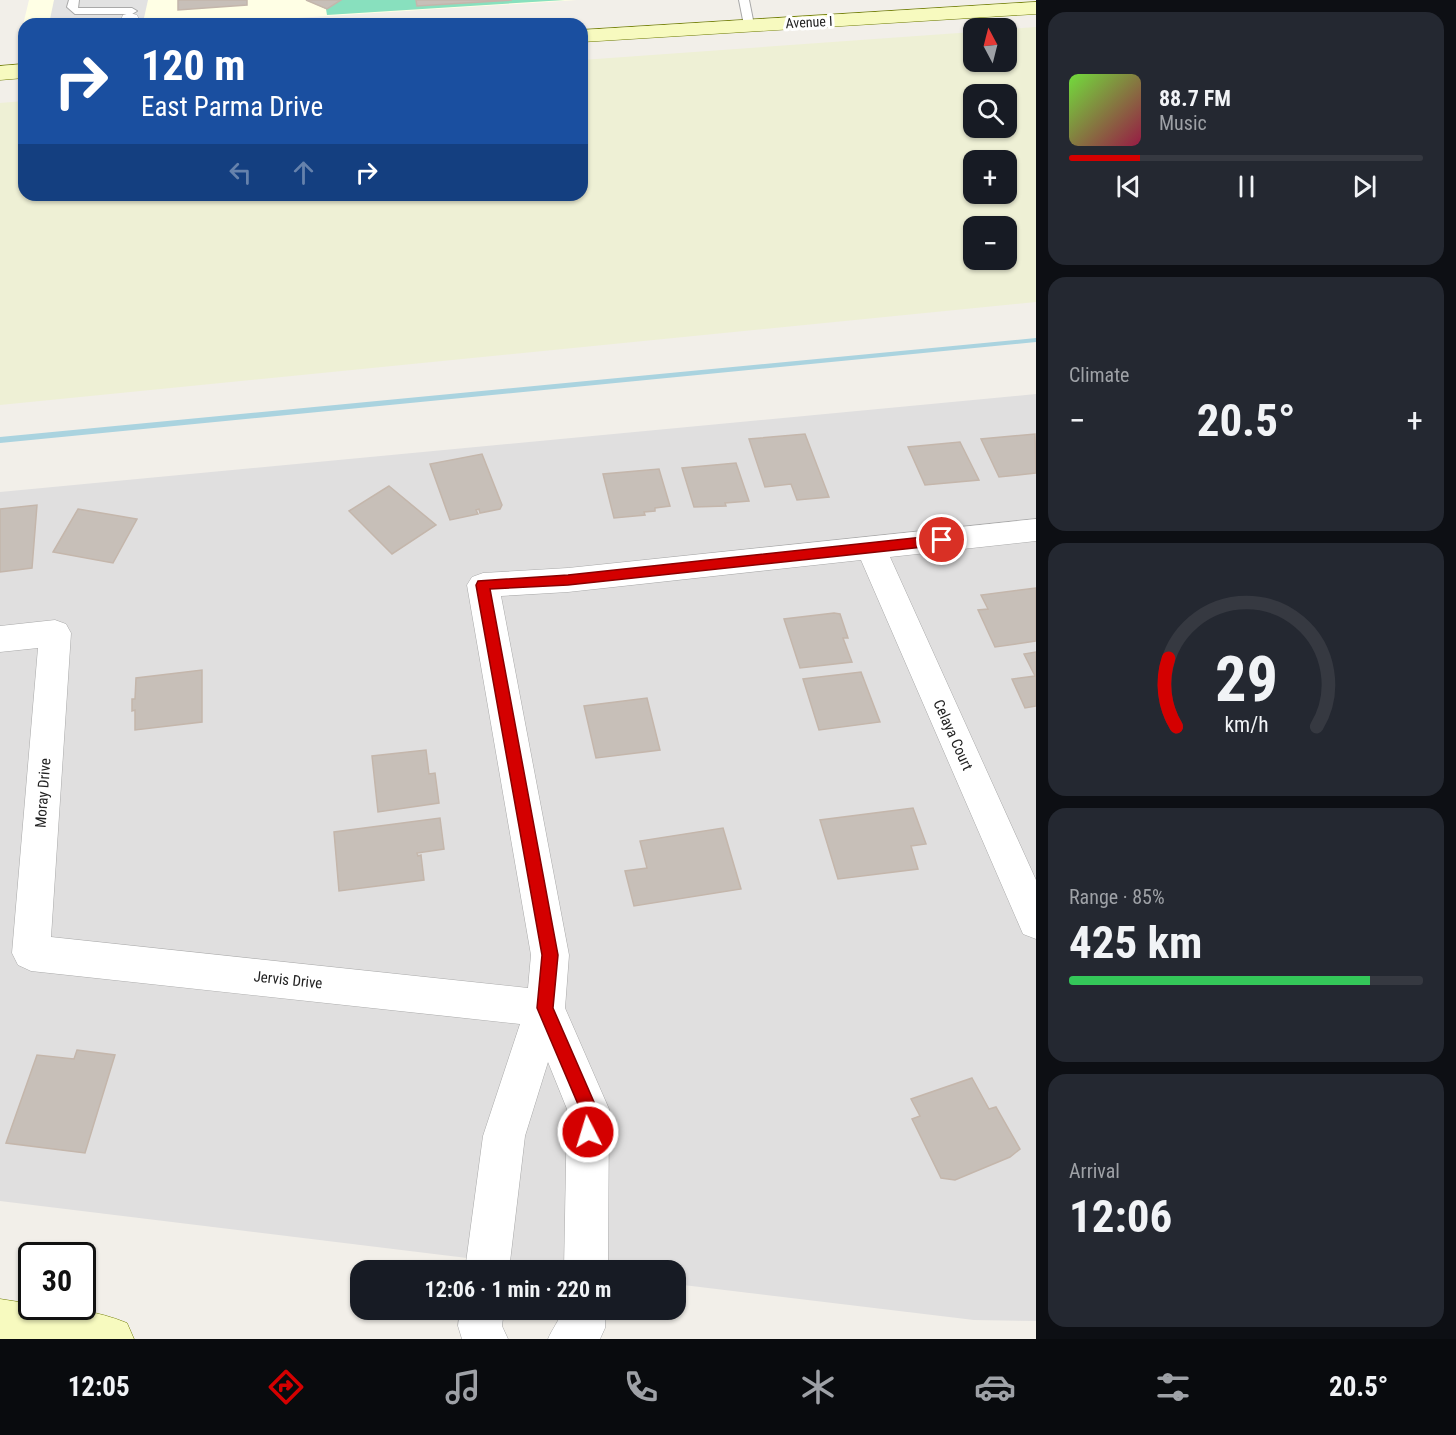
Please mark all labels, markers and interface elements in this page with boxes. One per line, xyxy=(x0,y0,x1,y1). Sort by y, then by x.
street label: Avenue I xyxy=(785,13,833,31)
north arrow xyxy=(963,18,1017,72)
map controls xyxy=(963,18,1017,270)
text: 120 m xyxy=(141,41,246,90)
icon: right xyxy=(42,42,120,120)
button: search xyxy=(963,84,1017,138)
text: 88.7 FM xyxy=(1159,86,1231,111)
text: East Parma Drive xyxy=(141,91,323,123)
text: Music xyxy=(1159,111,1207,135)
button: + xyxy=(963,150,1017,204)
icon: left xyxy=(224,156,257,189)
icon: ahead xyxy=(287,156,320,189)
icon: right xyxy=(350,156,383,189)
icon: previous xyxy=(1112,170,1145,203)
icon: pause xyxy=(1230,170,1263,203)
icon: next xyxy=(1348,170,1381,203)
button: − xyxy=(963,216,1017,270)
text: Climate xyxy=(1069,363,1129,387)
text: 20.5° xyxy=(1197,394,1295,447)
text: − xyxy=(1069,401,1086,440)
text: + xyxy=(1407,401,1423,440)
pin xyxy=(916,514,967,565)
icon: arrive xyxy=(925,523,958,556)
text: 29 xyxy=(1214,643,1278,716)
street label: Celaya Court xyxy=(929,697,977,773)
text: km/h xyxy=(1224,712,1268,737)
street label: Moray Drive xyxy=(32,758,54,828)
text: Range · 85% xyxy=(1069,885,1165,909)
text: 425 km xyxy=(1069,916,1202,969)
street label: Jervis Drive xyxy=(253,967,323,993)
position arrow xyxy=(556,1100,620,1164)
text: Arrival xyxy=(1069,1159,1120,1183)
text: 12:06 xyxy=(1069,1190,1172,1243)
speed limit sign: 30 xyxy=(18,1242,96,1320)
text: 12:06 · 1 min · 220 m xyxy=(425,1277,611,1302)
icon: directions xyxy=(265,1366,307,1408)
icon: music xyxy=(442,1366,484,1408)
icon: phone xyxy=(620,1366,662,1408)
icon: climate xyxy=(797,1366,839,1408)
icon: car xyxy=(974,1366,1016,1408)
icon: filters xyxy=(1152,1366,1194,1408)
text: 12:05 xyxy=(68,1371,130,1403)
text: 20.5° xyxy=(1329,1371,1388,1403)

